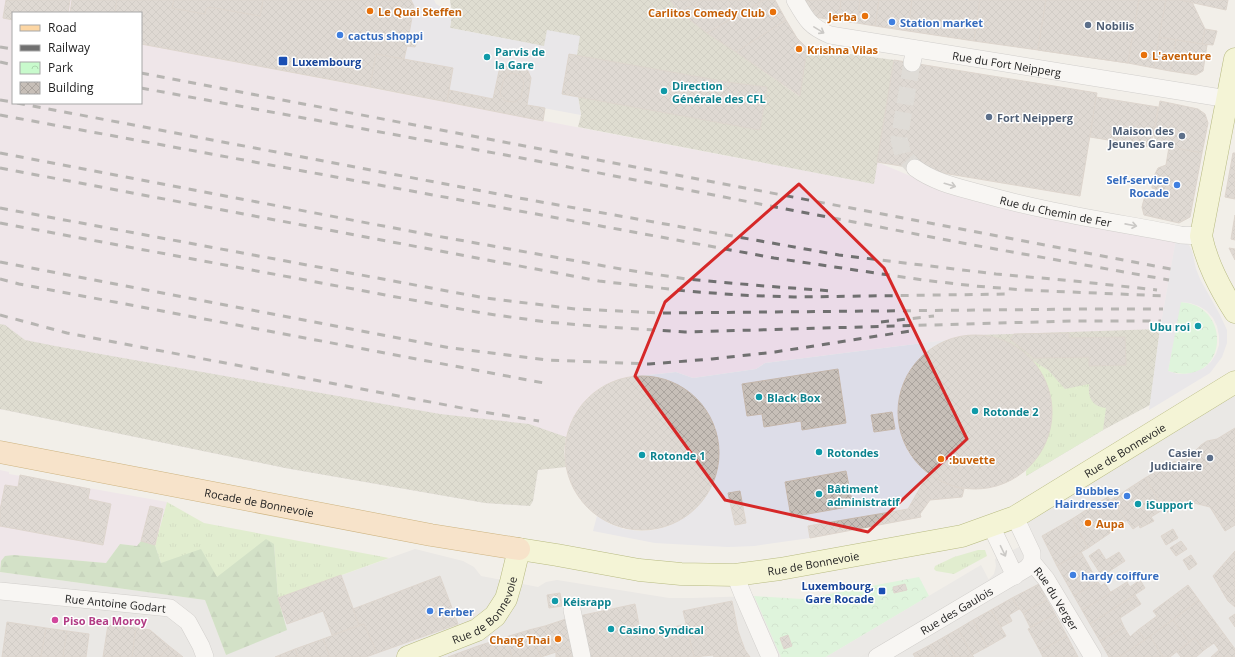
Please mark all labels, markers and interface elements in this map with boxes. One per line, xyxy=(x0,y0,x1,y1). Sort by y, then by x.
place label: Le Quai Steffen xyxy=(378,4,462,19)
place label: Carlitos Comedy Club xyxy=(648,5,765,20)
marker: Le Quai Steffen xyxy=(365,6,375,16)
marker: Carlitos Comedy Club xyxy=(768,7,778,17)
place label: Jerba xyxy=(827,9,857,24)
marker: Jerba xyxy=(860,11,870,21)
legend xyxy=(12,12,142,104)
place label: Station market xyxy=(900,15,983,30)
marker: Station market xyxy=(887,17,897,27)
place label: Nobilis xyxy=(1096,18,1135,33)
text: Road xyxy=(48,19,77,36)
marker: Nobilis xyxy=(1083,20,1093,30)
one-way arrow xyxy=(813,26,825,34)
place label: cactus shoppi xyxy=(348,28,423,43)
marker: cactus shoppi xyxy=(335,30,345,40)
text: Railway xyxy=(48,39,91,56)
place label: Krishna Vilas xyxy=(807,42,879,57)
place label: Parvis de la Gare xyxy=(495,44,545,72)
marker: Krishna Vilas xyxy=(794,44,804,54)
street label: Rue du Fort Neipperg xyxy=(951,47,1062,80)
place label: L'aventure xyxy=(1152,48,1212,63)
marker: L'aventure xyxy=(1139,50,1149,60)
marker: Parvis de la Gare xyxy=(482,52,492,62)
place label: Luxembourg xyxy=(292,54,362,69)
marker: Luxembourg xyxy=(277,55,289,67)
text: Park xyxy=(48,59,74,76)
place label: Direction Générale des CFL xyxy=(672,78,766,106)
text: Building xyxy=(48,79,94,96)
marker: Direction Générale des CFL xyxy=(659,86,669,96)
place label: Fort Neipperg xyxy=(997,110,1074,125)
marker: Fort Neipperg xyxy=(984,112,994,122)
place label: Maison des Jeunes Gare xyxy=(1107,123,1175,151)
marker: Maison des Jeunes Gare xyxy=(1177,131,1187,141)
place label: Self-service Rocade xyxy=(1107,172,1169,200)
marker: Self-service Rocade xyxy=(1172,180,1182,190)
one-way arrow xyxy=(943,182,956,189)
street label: Rue du Chemin de Fer xyxy=(998,192,1113,230)
one-way arrow xyxy=(1124,221,1137,229)
place label: Ubu roi xyxy=(1149,319,1190,334)
marker: Ubu roi xyxy=(1193,321,1203,331)
place label: Black Box xyxy=(767,390,821,405)
marker: Black Box xyxy=(754,392,764,402)
place label: Rotonde 2 xyxy=(983,404,1039,419)
marker: Rotonde 2 xyxy=(970,406,980,416)
street label: Rue de Bonnevoie xyxy=(1081,419,1168,480)
place label: Rotondes xyxy=(827,445,879,460)
place label: Casier Judiciaire xyxy=(1149,445,1202,473)
marker: Rotondes xyxy=(814,447,824,457)
place label: Rotonde 1 xyxy=(650,448,706,463)
marker: Rotonde 1 xyxy=(637,450,647,460)
place label: :buvette xyxy=(949,452,996,467)
marker: Casier Judiciaire xyxy=(1205,453,1215,463)
marker: :buvette xyxy=(936,454,946,464)
place label: Bâtiment administratif xyxy=(827,481,900,509)
place label: Bubbles Hairdresser xyxy=(1055,483,1120,511)
street label: Rocade de Bonnevoie xyxy=(203,484,315,520)
marker: Bâtiment administratif xyxy=(814,489,824,499)
marker: Bubbles Hairdresser xyxy=(1122,491,1132,501)
place label: iSupport xyxy=(1146,497,1193,512)
marker: iSupport xyxy=(1133,499,1143,509)
place label: Aupa xyxy=(1096,516,1124,531)
marker: Aupa xyxy=(1083,518,1093,528)
one-way arrow xyxy=(1000,545,1007,557)
street label: Rue de Bonnevoie xyxy=(766,547,860,578)
street label: Rue du Verger xyxy=(1031,563,1083,633)
place label: hardy coiffure xyxy=(1081,568,1160,583)
marker: hardy coiffure xyxy=(1068,570,1078,580)
street label: Rue de Bonnevoie xyxy=(450,575,520,647)
place label: Luxembourg, Gare Rocade xyxy=(802,578,874,606)
street label: Rue des Gaulois xyxy=(917,583,995,637)
marker: Luxembourg, Gare Rocade xyxy=(877,586,887,596)
street label: Rue Antoine Godart xyxy=(64,590,167,615)
place label: Kéisrapp xyxy=(563,594,611,609)
marker: Kéisrapp xyxy=(550,596,560,606)
place label: Ferber xyxy=(438,604,474,619)
marker: Ferber xyxy=(425,606,435,616)
place label: Piso Bea Moroy xyxy=(63,613,148,628)
marker: Piso Bea Moroy xyxy=(50,615,60,625)
place label: Casino Syndical xyxy=(619,622,704,637)
marker: Casino Syndical xyxy=(606,624,616,634)
place label: Chang Thai xyxy=(489,632,550,647)
marker: Chang Thai xyxy=(553,634,563,644)

